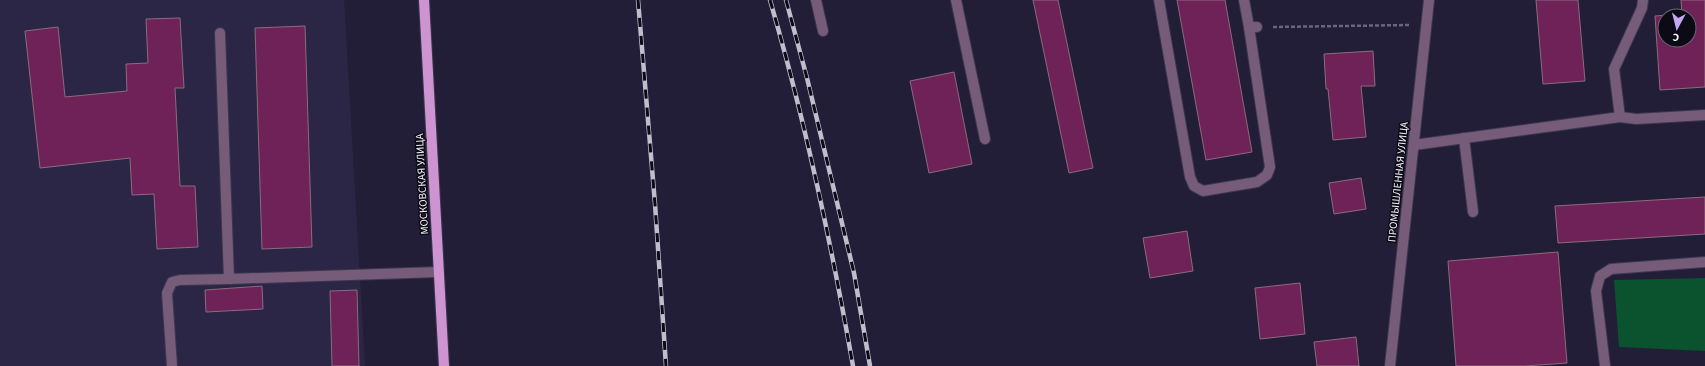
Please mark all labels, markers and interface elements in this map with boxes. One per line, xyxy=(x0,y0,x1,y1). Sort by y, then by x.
north arrow xyxy=(1657,8,1697,48)
text: С xyxy=(1671,30,1680,45)
street label: ПРОМЫШЛЕННАЯ УЛИЦА xyxy=(1384,121,1412,243)
street label: МОСКОВСКАЯ УЛИЦА xyxy=(412,133,432,235)

